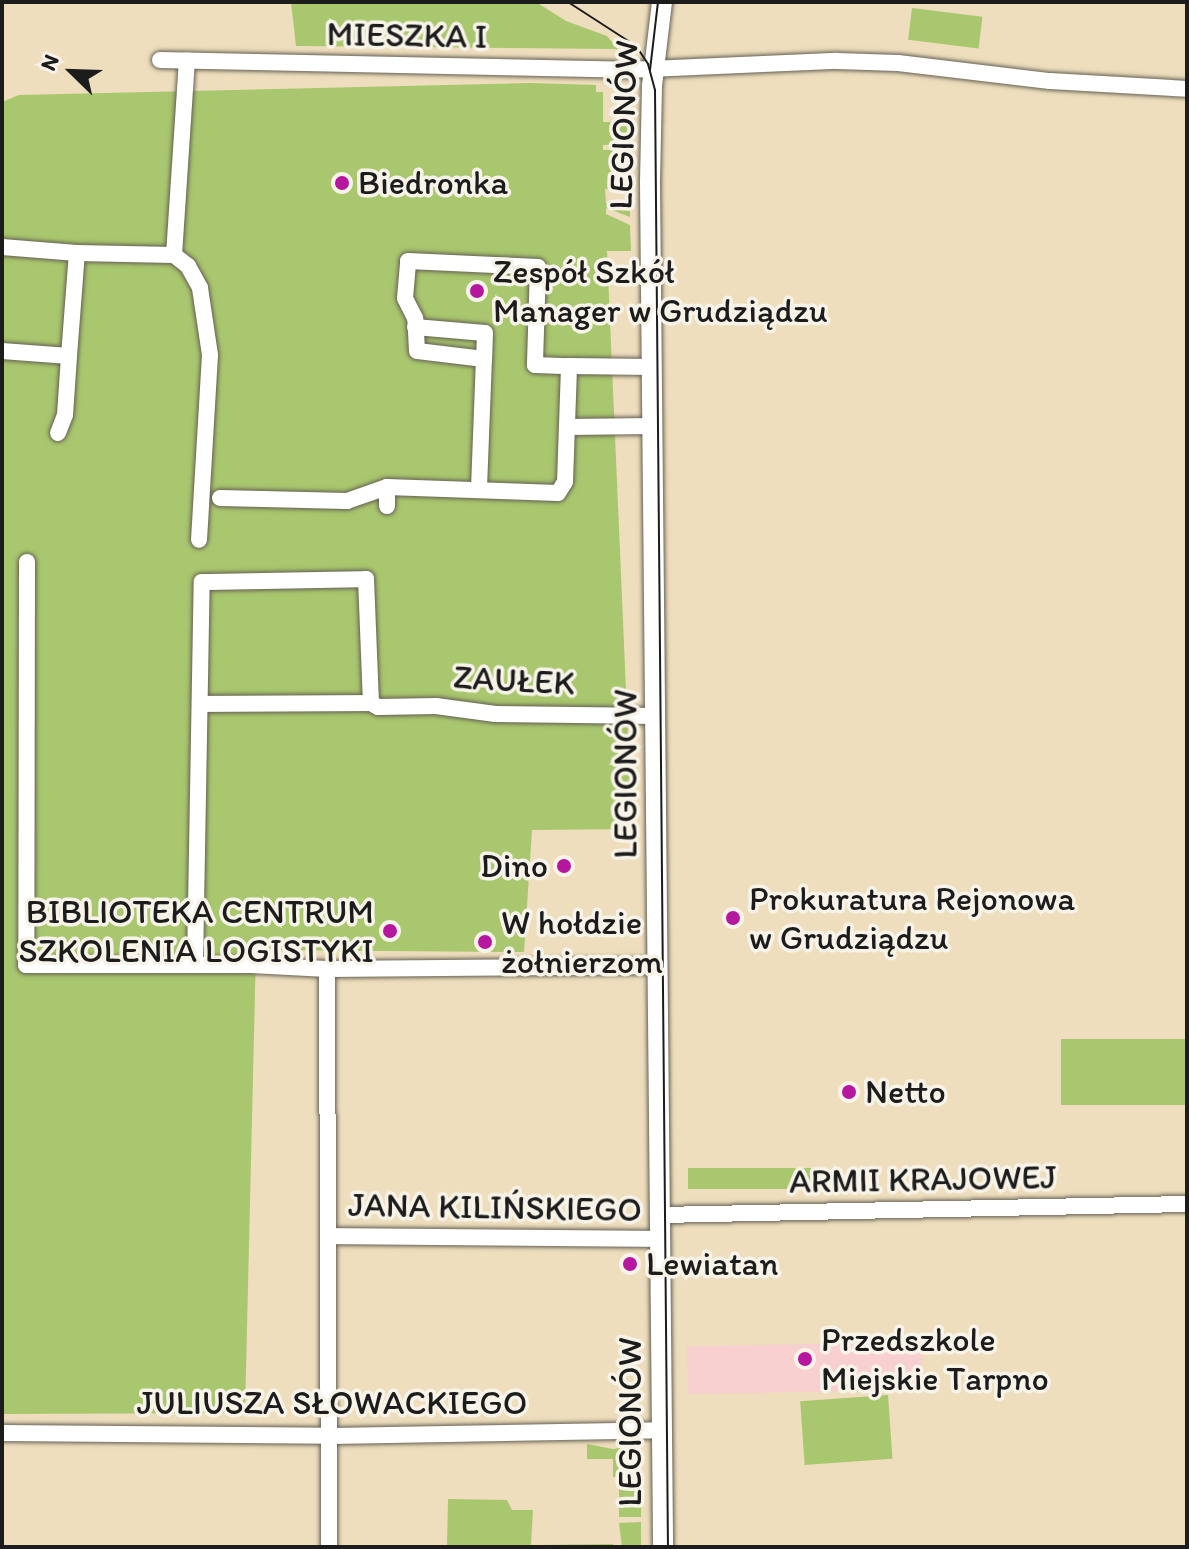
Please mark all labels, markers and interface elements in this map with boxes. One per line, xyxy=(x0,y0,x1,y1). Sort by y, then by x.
street label: MIESZKA I xyxy=(326,13,488,57)
north arrow xyxy=(32,32,112,112)
street label: LEGIONÓW xyxy=(600,40,646,210)
text: N xyxy=(34,50,65,75)
place label: Biedronka xyxy=(358,163,508,203)
marker: Biedronka xyxy=(333,174,351,192)
place label: Zespół Szkół Manager w Grudziądzu xyxy=(493,251,828,330)
marker: Zespół Szkół Manager w Grudziądzu xyxy=(468,282,486,300)
street label: ZAUŁEK xyxy=(452,656,576,704)
street label: LEGIONÓW xyxy=(605,689,645,859)
place label: Dino xyxy=(480,846,548,886)
marker: Dino xyxy=(555,857,573,875)
place label: Prokuratura Rejonowa w Grudziądzu xyxy=(749,878,1074,958)
place label: BIBLIOTEKA CENTRUM SZKOLENIA LOGISTYKI xyxy=(22,891,374,970)
place label: W hołdzie żołnierzom xyxy=(501,902,663,982)
marker: Prokuratura Rejonowa w Grudziądzu xyxy=(724,909,742,927)
marker: BIBLIOTEKA CENTRUM SZKOLENIA LOGISTYKI xyxy=(381,922,399,940)
marker: W hołdzie żołnierzom xyxy=(476,933,494,951)
place label: Netto xyxy=(865,1072,946,1112)
marker: Netto xyxy=(840,1083,858,1101)
street label: ARMII KRAJOWEJ xyxy=(789,1156,1057,1202)
street label: JANA KILIŃSKIEGO xyxy=(348,1184,642,1230)
place label: Lewiatan xyxy=(646,1244,779,1284)
marker: Lewiatan xyxy=(621,1255,639,1273)
place label: Przedszkole Miejskie Tarpno xyxy=(821,1319,1046,1398)
street label: LEGIONÓW xyxy=(610,1337,650,1507)
marker: Przedszkole Miejskie Tarpno xyxy=(796,1350,814,1368)
street label: JULIUSZA SŁOWACKIEGO xyxy=(137,1383,527,1423)

